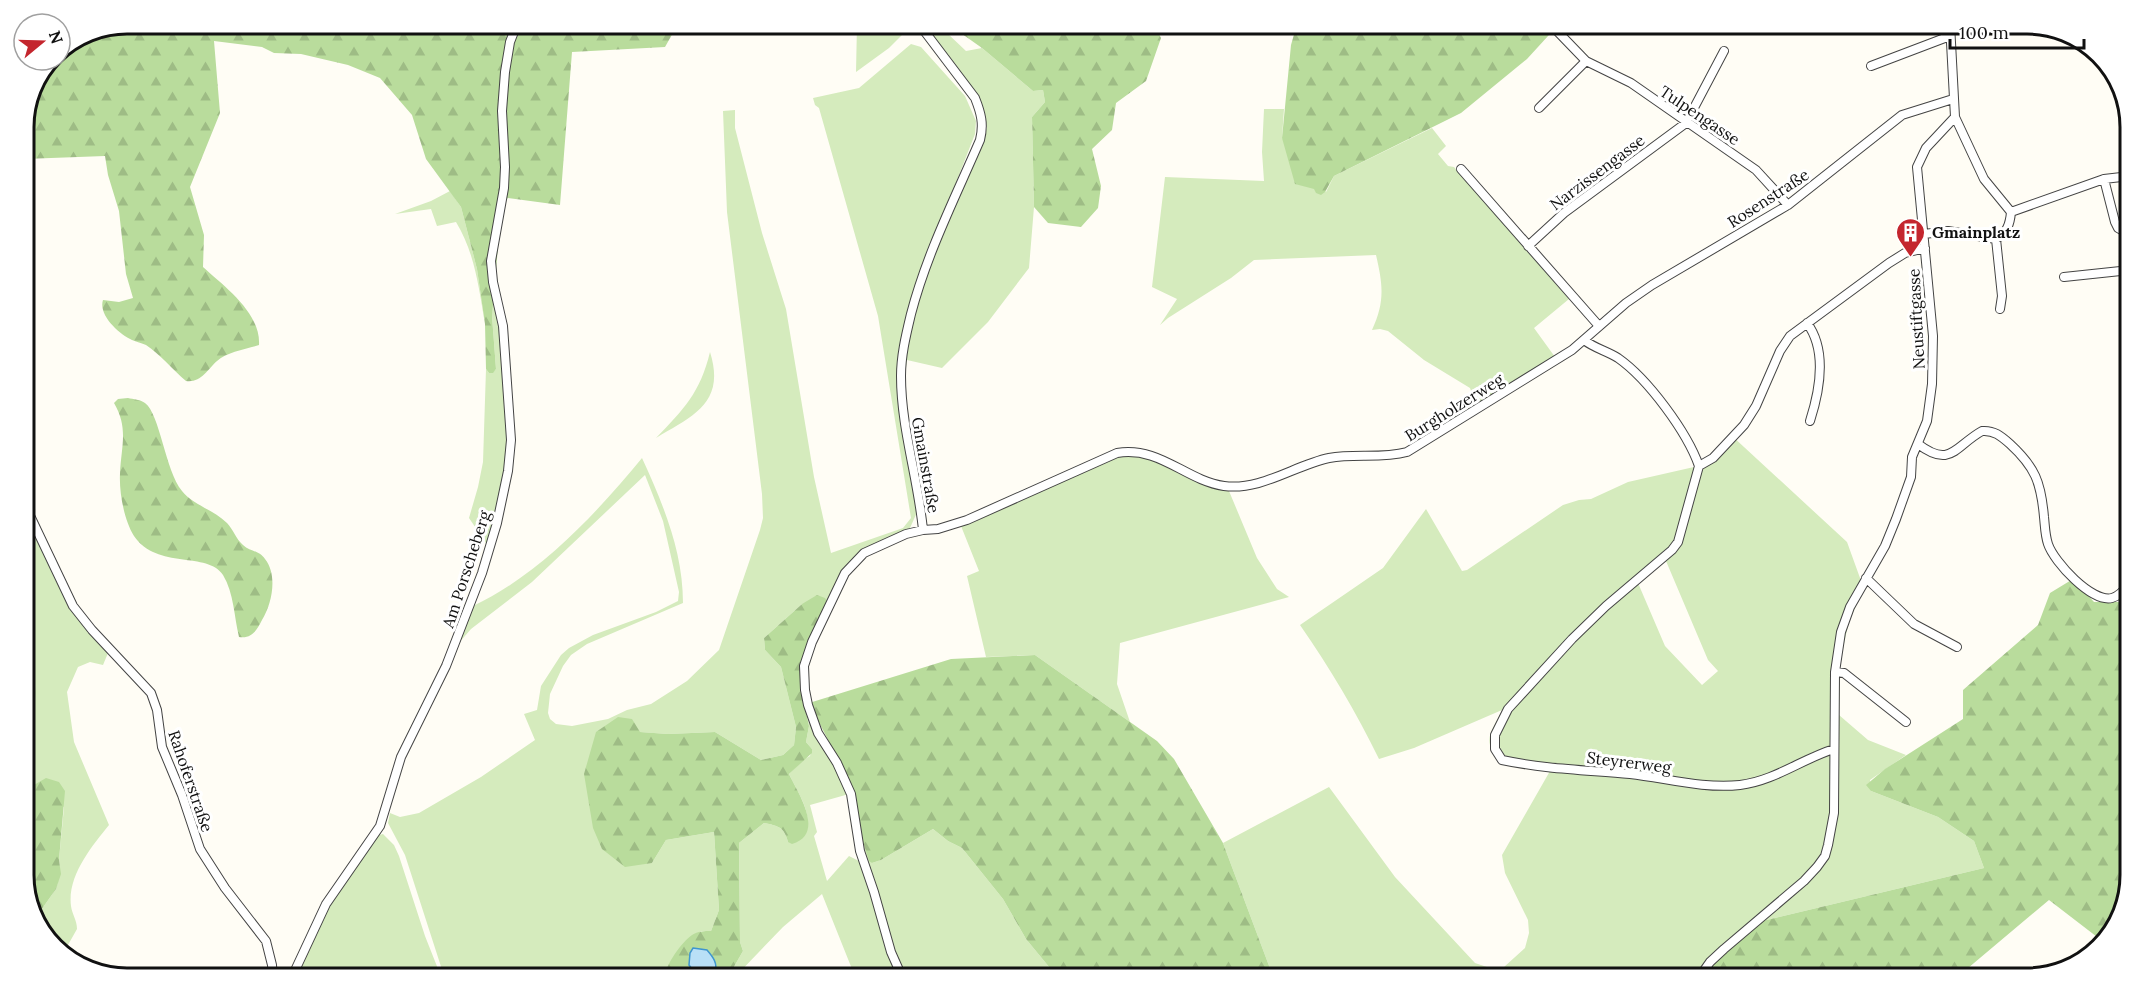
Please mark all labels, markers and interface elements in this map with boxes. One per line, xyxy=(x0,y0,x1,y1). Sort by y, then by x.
north arrow xyxy=(12,12,72,72)
scale bar xyxy=(1950,12,2084,50)
text: 100 m xyxy=(1959,21,2009,44)
text: N xyxy=(45,28,68,46)
street label: Tulpengasse xyxy=(1656,81,1744,149)
street label: Narzissengasse xyxy=(1546,130,1649,214)
street label: Rosenstraße xyxy=(1723,164,1813,232)
building icon: Gmainplatz xyxy=(1895,216,1927,258)
place label: Gmainplatz xyxy=(1932,222,2020,242)
street label: Neustiftgasse xyxy=(1903,268,1929,370)
street label: Burgholzerweg xyxy=(1401,368,1508,445)
street label: Gmainstraße xyxy=(908,415,944,515)
street label: Am Porscheberg xyxy=(437,507,495,631)
street label: Rahoferstraße xyxy=(164,727,218,835)
street label: Steyrerweg xyxy=(1586,747,1673,777)

